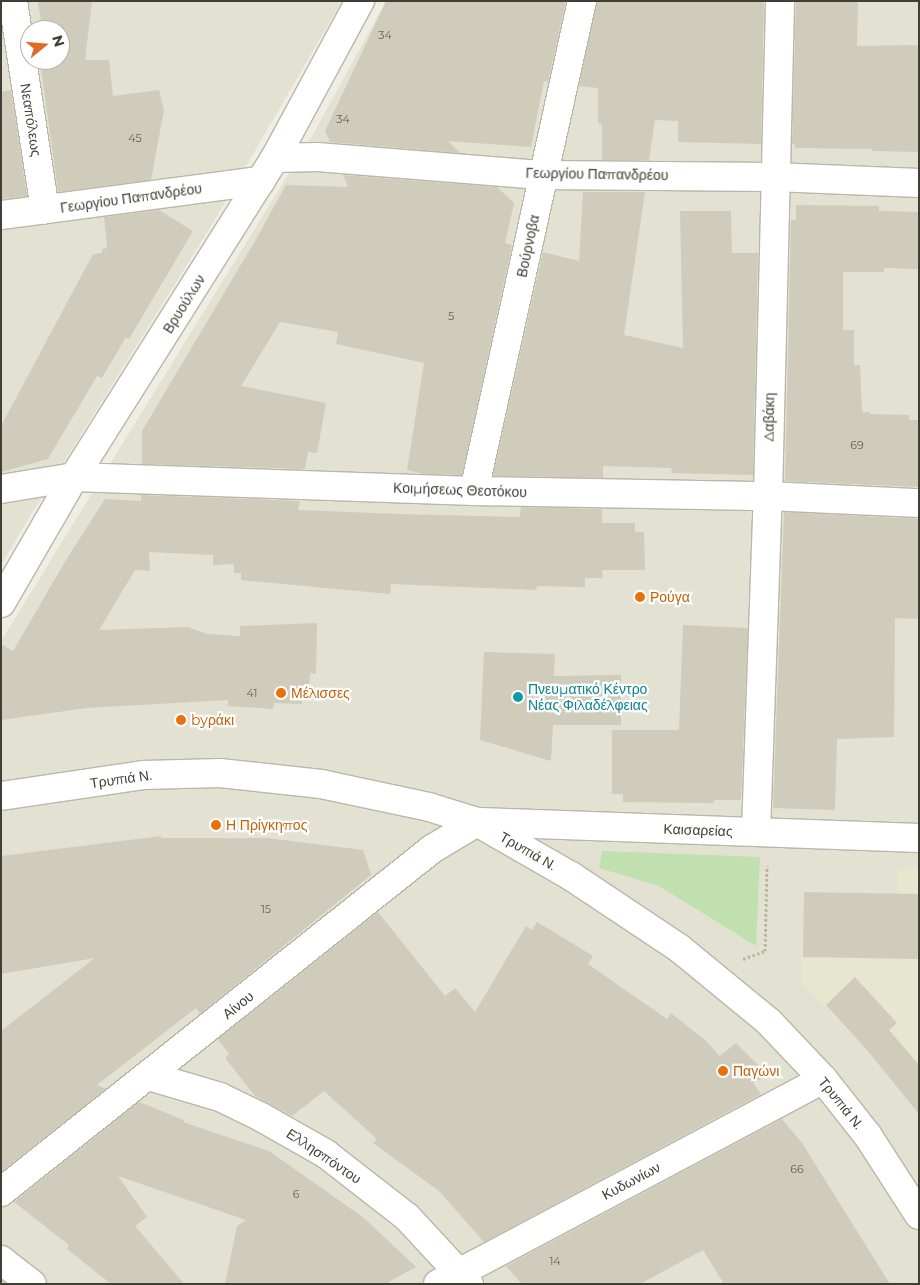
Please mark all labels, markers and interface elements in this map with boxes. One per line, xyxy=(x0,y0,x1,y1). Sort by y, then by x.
north arrow xyxy=(20,20,70,70)
house number: 34 xyxy=(378,28,392,42)
text: N xyxy=(48,33,69,49)
street label: Νεαπόλεως xyxy=(17,82,45,158)
house number: 34 xyxy=(336,112,350,126)
house number: 45 xyxy=(128,131,142,145)
street label: Γεωργίου Παπανδρέου xyxy=(525,164,669,184)
street label: Γεωργίου Παπανδρέου xyxy=(59,180,203,216)
street label: Βούρνοβα xyxy=(513,213,543,279)
street label: Βρυούλων xyxy=(159,272,209,336)
house number: 5 xyxy=(448,309,454,323)
street label: Δαβάκη xyxy=(760,392,778,442)
house number: 69 xyxy=(850,438,864,452)
street label: Κοιμήσεως Θεοτόκου xyxy=(393,479,527,501)
place label: Ρούγα xyxy=(650,589,690,605)
marker: Ρούγα xyxy=(634,591,646,603)
place label: Πνευματικό Κέντρο Νέας Φιλαδέλφειας xyxy=(528,681,648,714)
place label: Μέλισσες xyxy=(291,685,350,701)
house number: 41 xyxy=(247,686,257,700)
marker: Μέλισσες xyxy=(275,687,287,699)
marker: Πνευματικό Κέντρο Νέας Φιλαδέλφειας xyxy=(512,691,524,703)
place label: byράκι xyxy=(191,712,234,728)
marker: byράκι xyxy=(175,714,187,726)
street label: Τρυπιά Ν. xyxy=(89,766,153,792)
place label: Η Πρίγκηπος xyxy=(226,817,307,833)
marker: Η Πρίγκηπος xyxy=(210,819,222,831)
street label: Καισαρείας xyxy=(663,820,733,840)
street label: Τρυπιά Ν. xyxy=(497,828,559,874)
house number: 15 xyxy=(261,902,271,916)
street label: Αίνου xyxy=(219,987,257,1023)
place label: Παγώνι xyxy=(733,1063,779,1079)
marker: Παγώνι xyxy=(717,1065,729,1077)
street label: Τρυπιά Ν. xyxy=(815,1074,867,1132)
street label: Ελλησπόντου xyxy=(283,1125,365,1187)
street label: Κυδωνίων xyxy=(599,1159,663,1203)
house number: 66 xyxy=(790,1162,804,1176)
house number: 6 xyxy=(293,1187,299,1201)
house number: 14 xyxy=(549,1254,561,1268)

